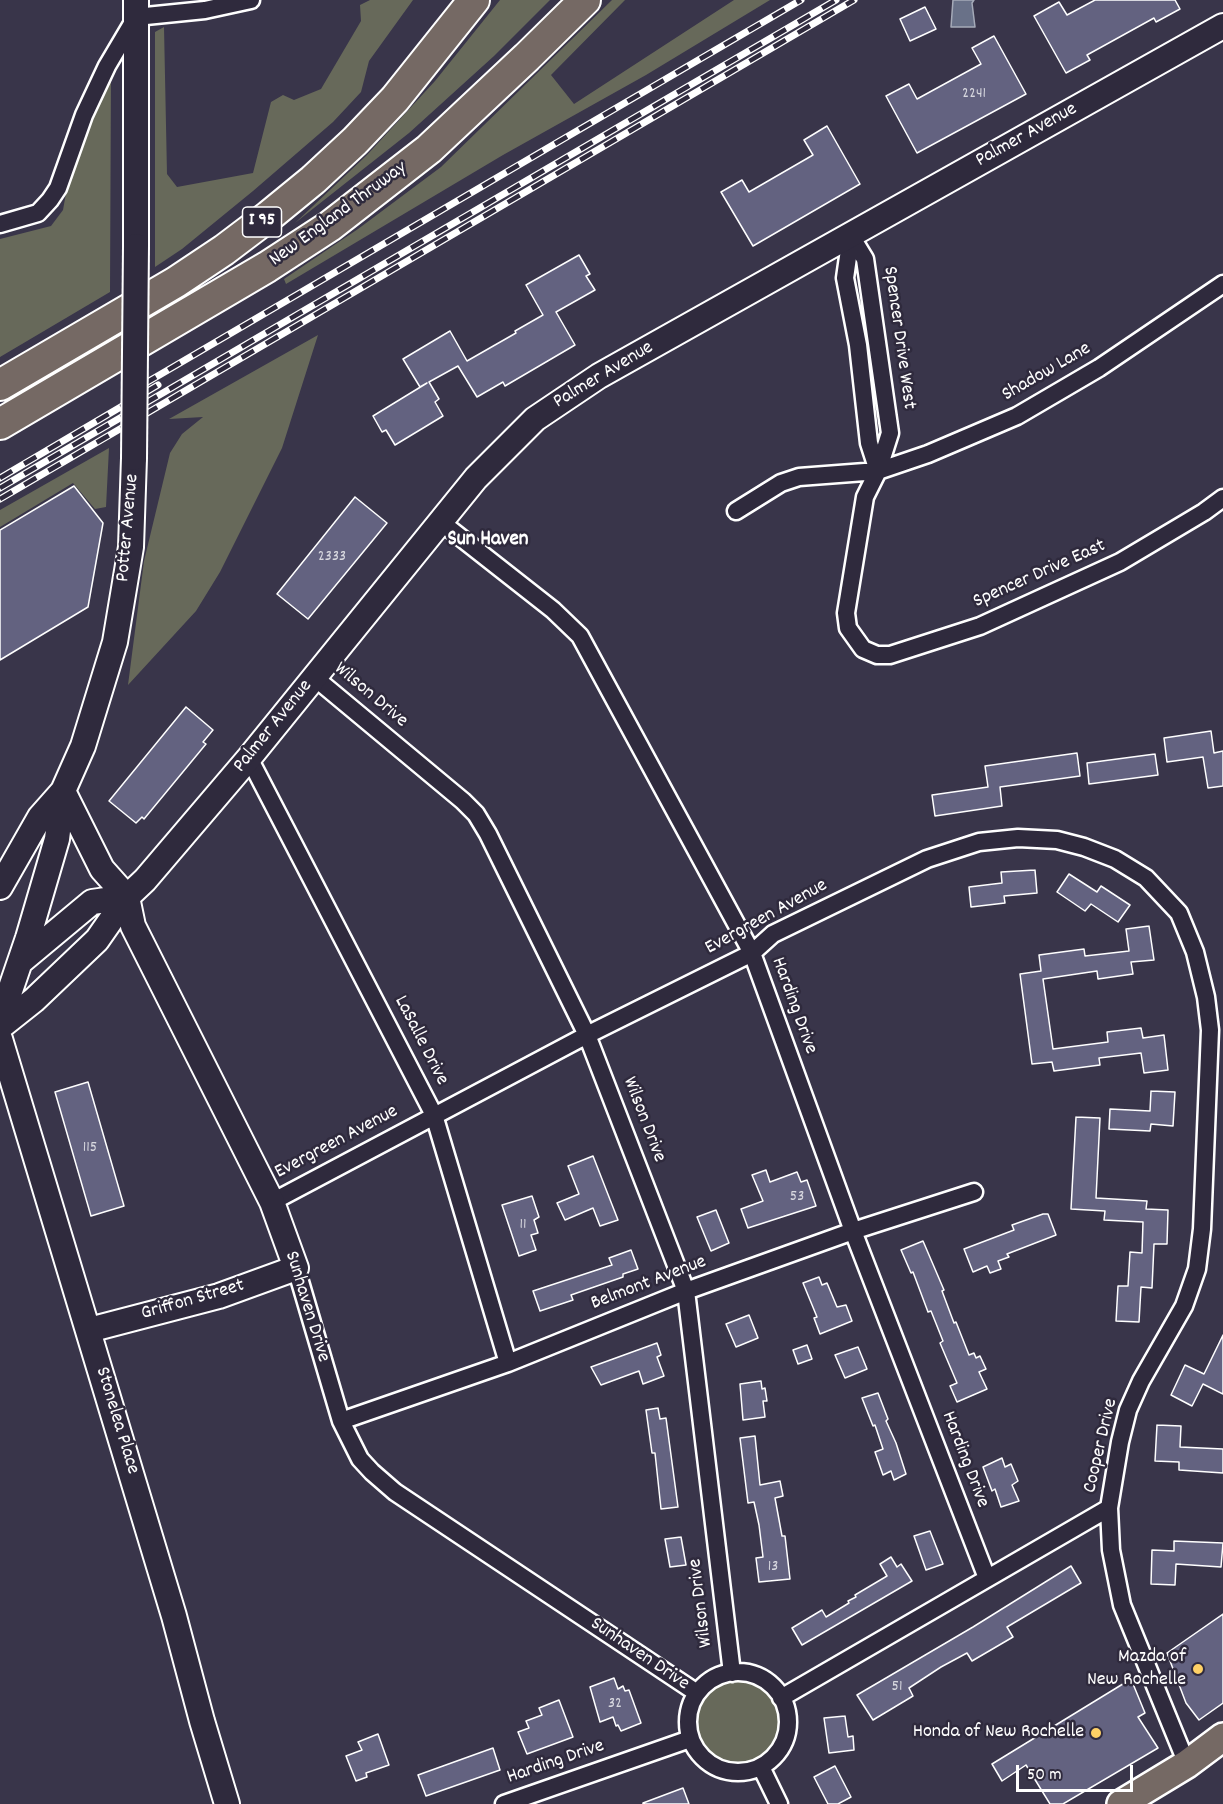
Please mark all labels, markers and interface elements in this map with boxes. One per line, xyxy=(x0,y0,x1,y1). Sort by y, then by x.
house number: 2241 xyxy=(962,85,986,105)
street label: Palmer Avenue xyxy=(972,98,1082,174)
street label: New England Thruway xyxy=(266,157,412,273)
road number: I 95 xyxy=(242,207,282,237)
street label: Spencer Drive West xyxy=(876,265,920,411)
street label: Palmer Avenue xyxy=(550,337,658,415)
street label: Shadow Lane xyxy=(998,338,1096,408)
street label: Potter Avenue xyxy=(112,473,146,583)
district label: Sun Haven xyxy=(447,528,529,554)
street label: Spencer Drive East xyxy=(970,535,1110,615)
house number: 2333 xyxy=(318,548,346,568)
street label: Wilson Drive xyxy=(328,658,412,734)
street label: Palmer Avenue xyxy=(229,676,319,778)
street label: Evergreen Avenue xyxy=(702,875,832,961)
street label: Harding Drive xyxy=(764,954,822,1058)
street label: LaSalle Drive xyxy=(387,992,453,1090)
street label: Wilson Drive xyxy=(616,1074,670,1166)
street label: Evergreen Avenue xyxy=(271,1100,403,1186)
house number: 115 xyxy=(83,1139,97,1159)
house number: 53 xyxy=(790,1188,804,1208)
house number: 11 xyxy=(519,1216,527,1236)
street label: Sunhaven Drive xyxy=(278,1249,334,1365)
street label: Belmont Avenue xyxy=(588,1251,710,1317)
street label: Griffon Street xyxy=(139,1275,247,1327)
street label: Stonelea Place xyxy=(88,1365,144,1477)
street label: Cooper Drive xyxy=(1079,1396,1125,1496)
street label: Harding Drive xyxy=(935,1408,993,1512)
street label: Wilson Drive xyxy=(685,1557,719,1649)
house number: 13 xyxy=(768,1558,778,1578)
street label: Sunhaven Drive xyxy=(585,1613,693,1697)
place label: Mazda of New Rochelle xyxy=(1087,1646,1186,1693)
marker: Mazda of New Rochelle xyxy=(1191,1662,1205,1676)
house number: 51 xyxy=(892,1678,902,1698)
house number: 32 xyxy=(608,1695,622,1715)
place label: Honda of New Rochelle xyxy=(913,1721,1084,1745)
marker: Honda of New Rochelle xyxy=(1089,1726,1103,1740)
street label: Harding Drive xyxy=(504,1735,608,1791)
scale bar xyxy=(1019,1753,1136,1791)
text: 50 m xyxy=(1027,1763,1062,1788)

